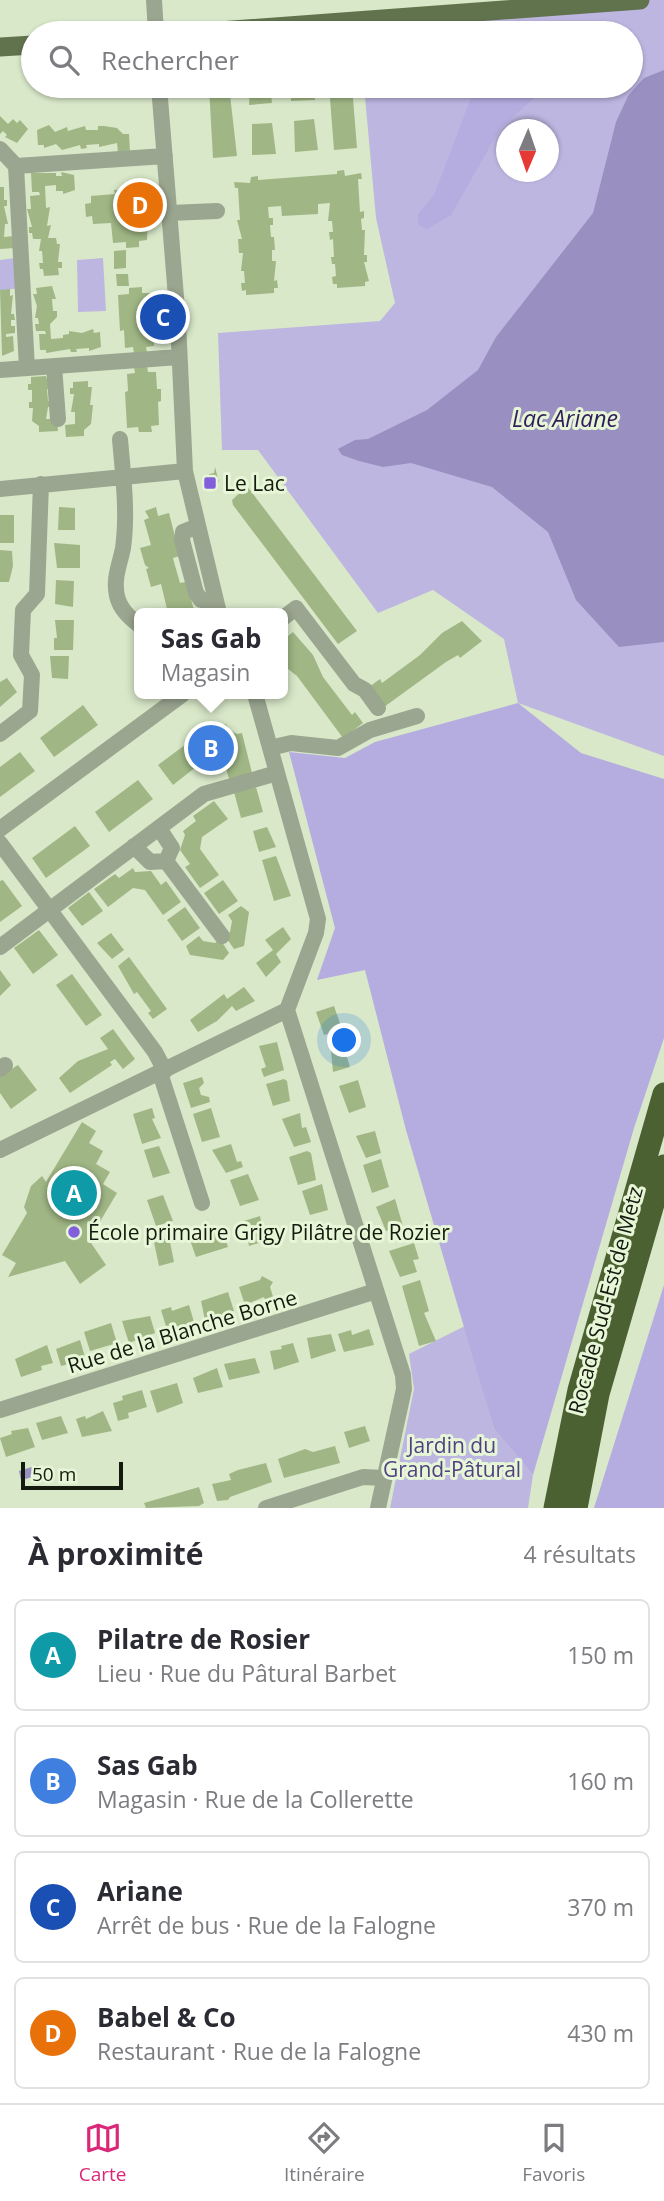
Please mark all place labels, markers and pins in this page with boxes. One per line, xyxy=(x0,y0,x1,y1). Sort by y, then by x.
pin: D xyxy=(117,179,163,231)
pin: C xyxy=(140,291,186,343)
place label: Le Lac xyxy=(224,469,285,497)
marker: Le Lac xyxy=(202,475,218,491)
pin: B xyxy=(188,722,234,774)
pin: A xyxy=(51,1167,97,1219)
place label: École primaire Grigy Pilâtre de Rozier xyxy=(88,1218,450,1246)
marker: École primaire Grigy Pilâtre de Rozier xyxy=(66,1224,82,1240)

